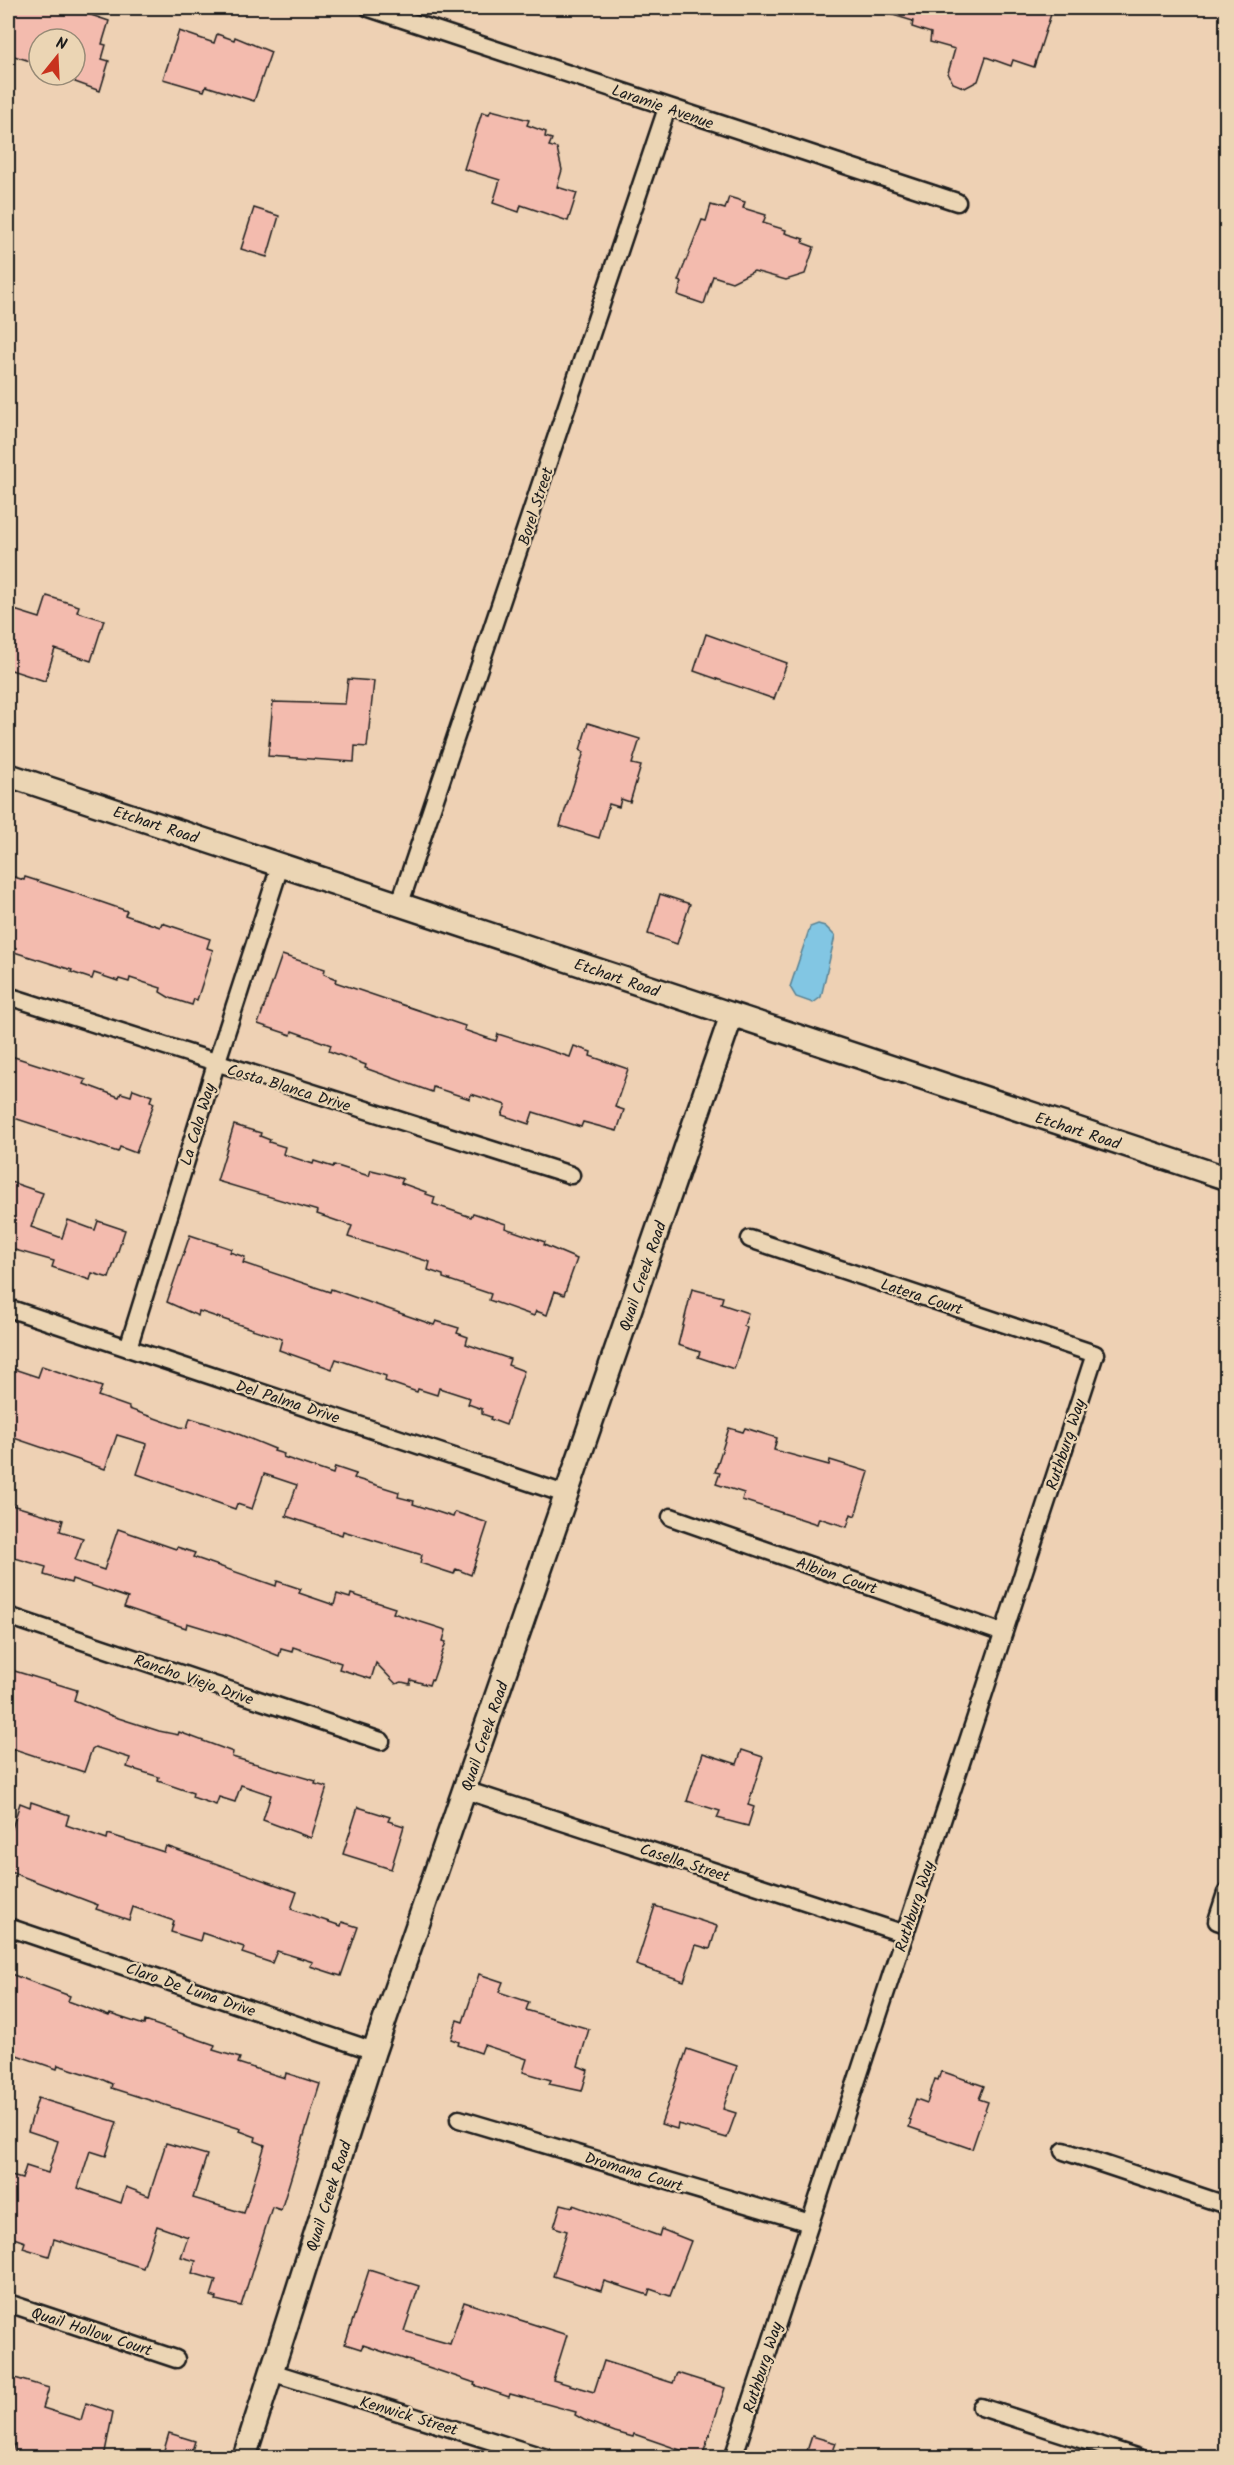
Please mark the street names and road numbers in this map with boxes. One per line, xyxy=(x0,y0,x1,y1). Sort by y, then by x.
street label: Laramie Avenue xyxy=(608,78,717,137)
street label: Borel Street xyxy=(512,463,561,549)
street label: Etchart Road xyxy=(109,800,203,851)
street label: Etchart Road xyxy=(570,952,663,1005)
street label: Costa Blanca Drive xyxy=(224,1058,354,1119)
street label: La Cala Way xyxy=(174,1080,223,1169)
street label: Etchart Road xyxy=(1031,1106,1125,1157)
street label: Quail Creek Road xyxy=(613,1217,674,1335)
street label: Latera Court xyxy=(877,1272,967,1323)
street label: Del Palma Drive xyxy=(232,1374,343,1431)
street label: Ruthburg Way xyxy=(1040,1395,1093,1493)
street label: Albion Court xyxy=(793,1551,881,1602)
street label: Rancho Viejo Drive xyxy=(130,1648,257,1713)
street label: Quail Creek Road xyxy=(455,1677,516,1795)
street label: Casella Street xyxy=(636,1837,734,1890)
street label: Ruthburg Way xyxy=(889,1857,942,1955)
street label: Claro De Luna Drive xyxy=(122,1956,259,2024)
street label: Quail Creek Road xyxy=(300,2137,359,2255)
street label: Dromana Court xyxy=(581,2146,687,2199)
street label: Quail Hollow Court xyxy=(28,2301,156,2364)
street label: Ruthburg Way xyxy=(737,2318,790,2416)
street label: Kenwick Street xyxy=(356,2390,461,2443)

